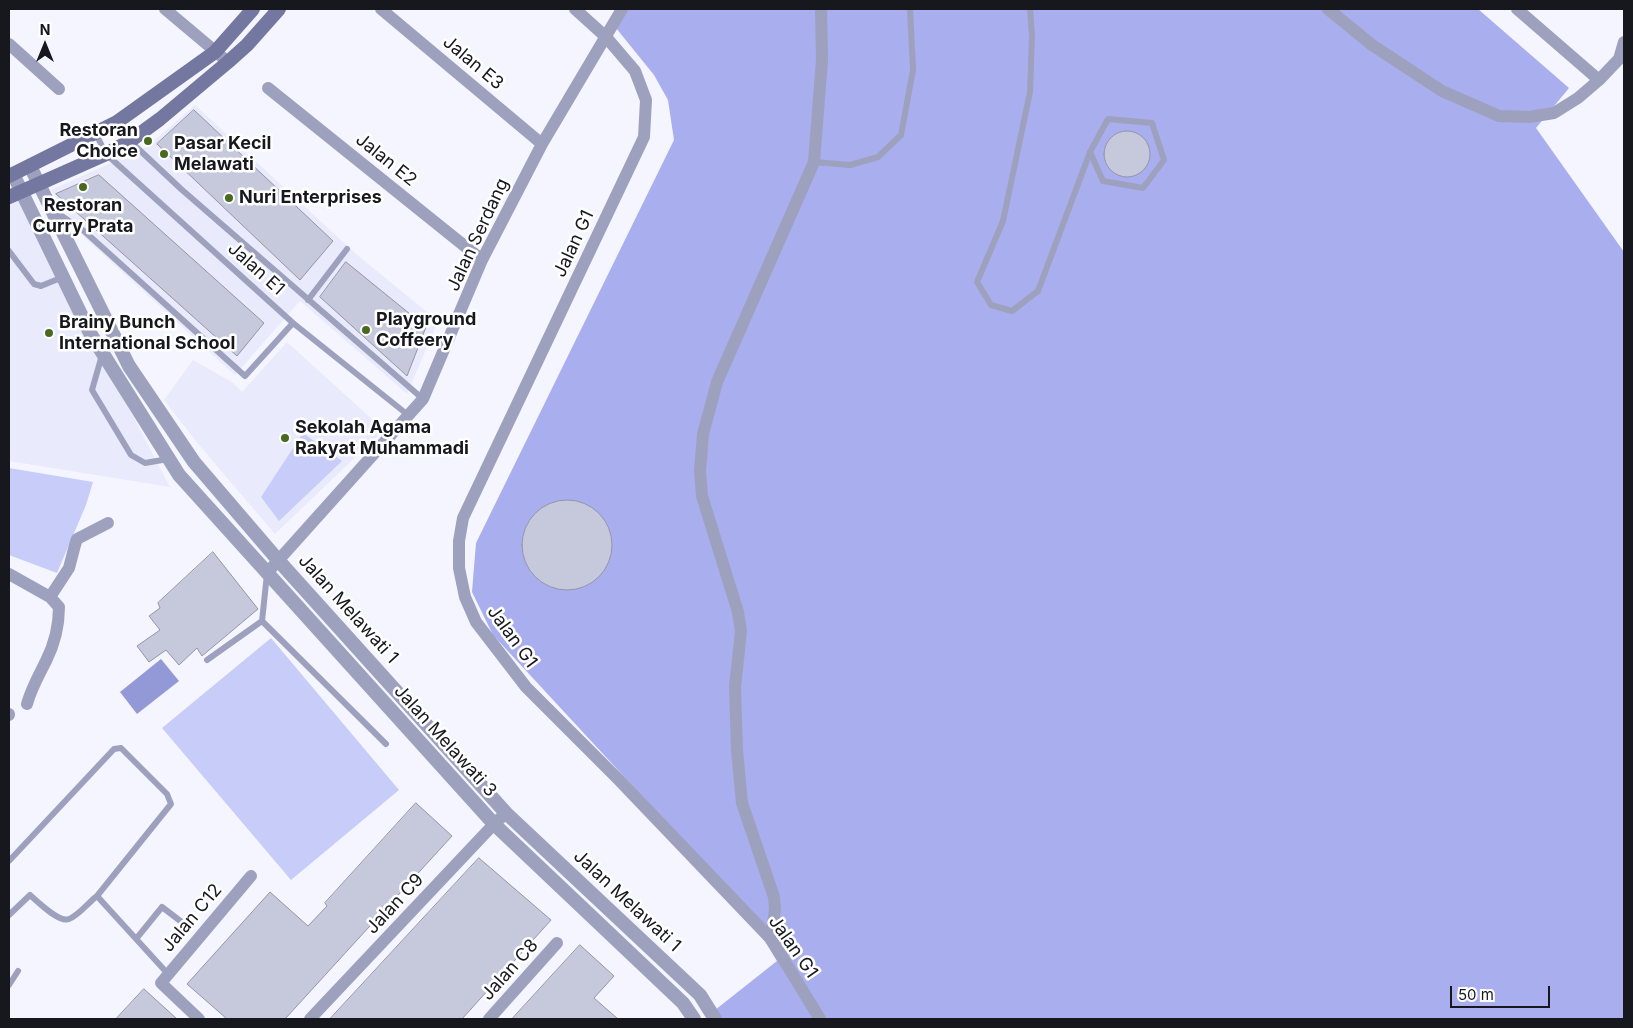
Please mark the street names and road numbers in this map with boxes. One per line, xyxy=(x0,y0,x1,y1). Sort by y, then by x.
street label: Jalan E3 xyxy=(438,31,508,95)
street label: Jalan E2 xyxy=(351,129,421,191)
street label: Jalan Serdang xyxy=(442,175,514,295)
street label: Jalan G1 xyxy=(549,207,599,281)
street label: Jalan E1 xyxy=(223,238,289,300)
street label: Jalan Melawati 1 xyxy=(293,550,403,668)
street label: Jalan G1 xyxy=(482,602,542,672)
street label: Jalan Melawati 3 xyxy=(389,681,501,801)
street label: Jalan Melawati 1 xyxy=(569,846,685,956)
street label: Jalan C9 xyxy=(362,869,428,939)
street label: Jalan C12 xyxy=(157,880,227,956)
street label: Jalan G1 xyxy=(764,912,822,982)
street label: Jalan C8 xyxy=(477,935,543,1005)

